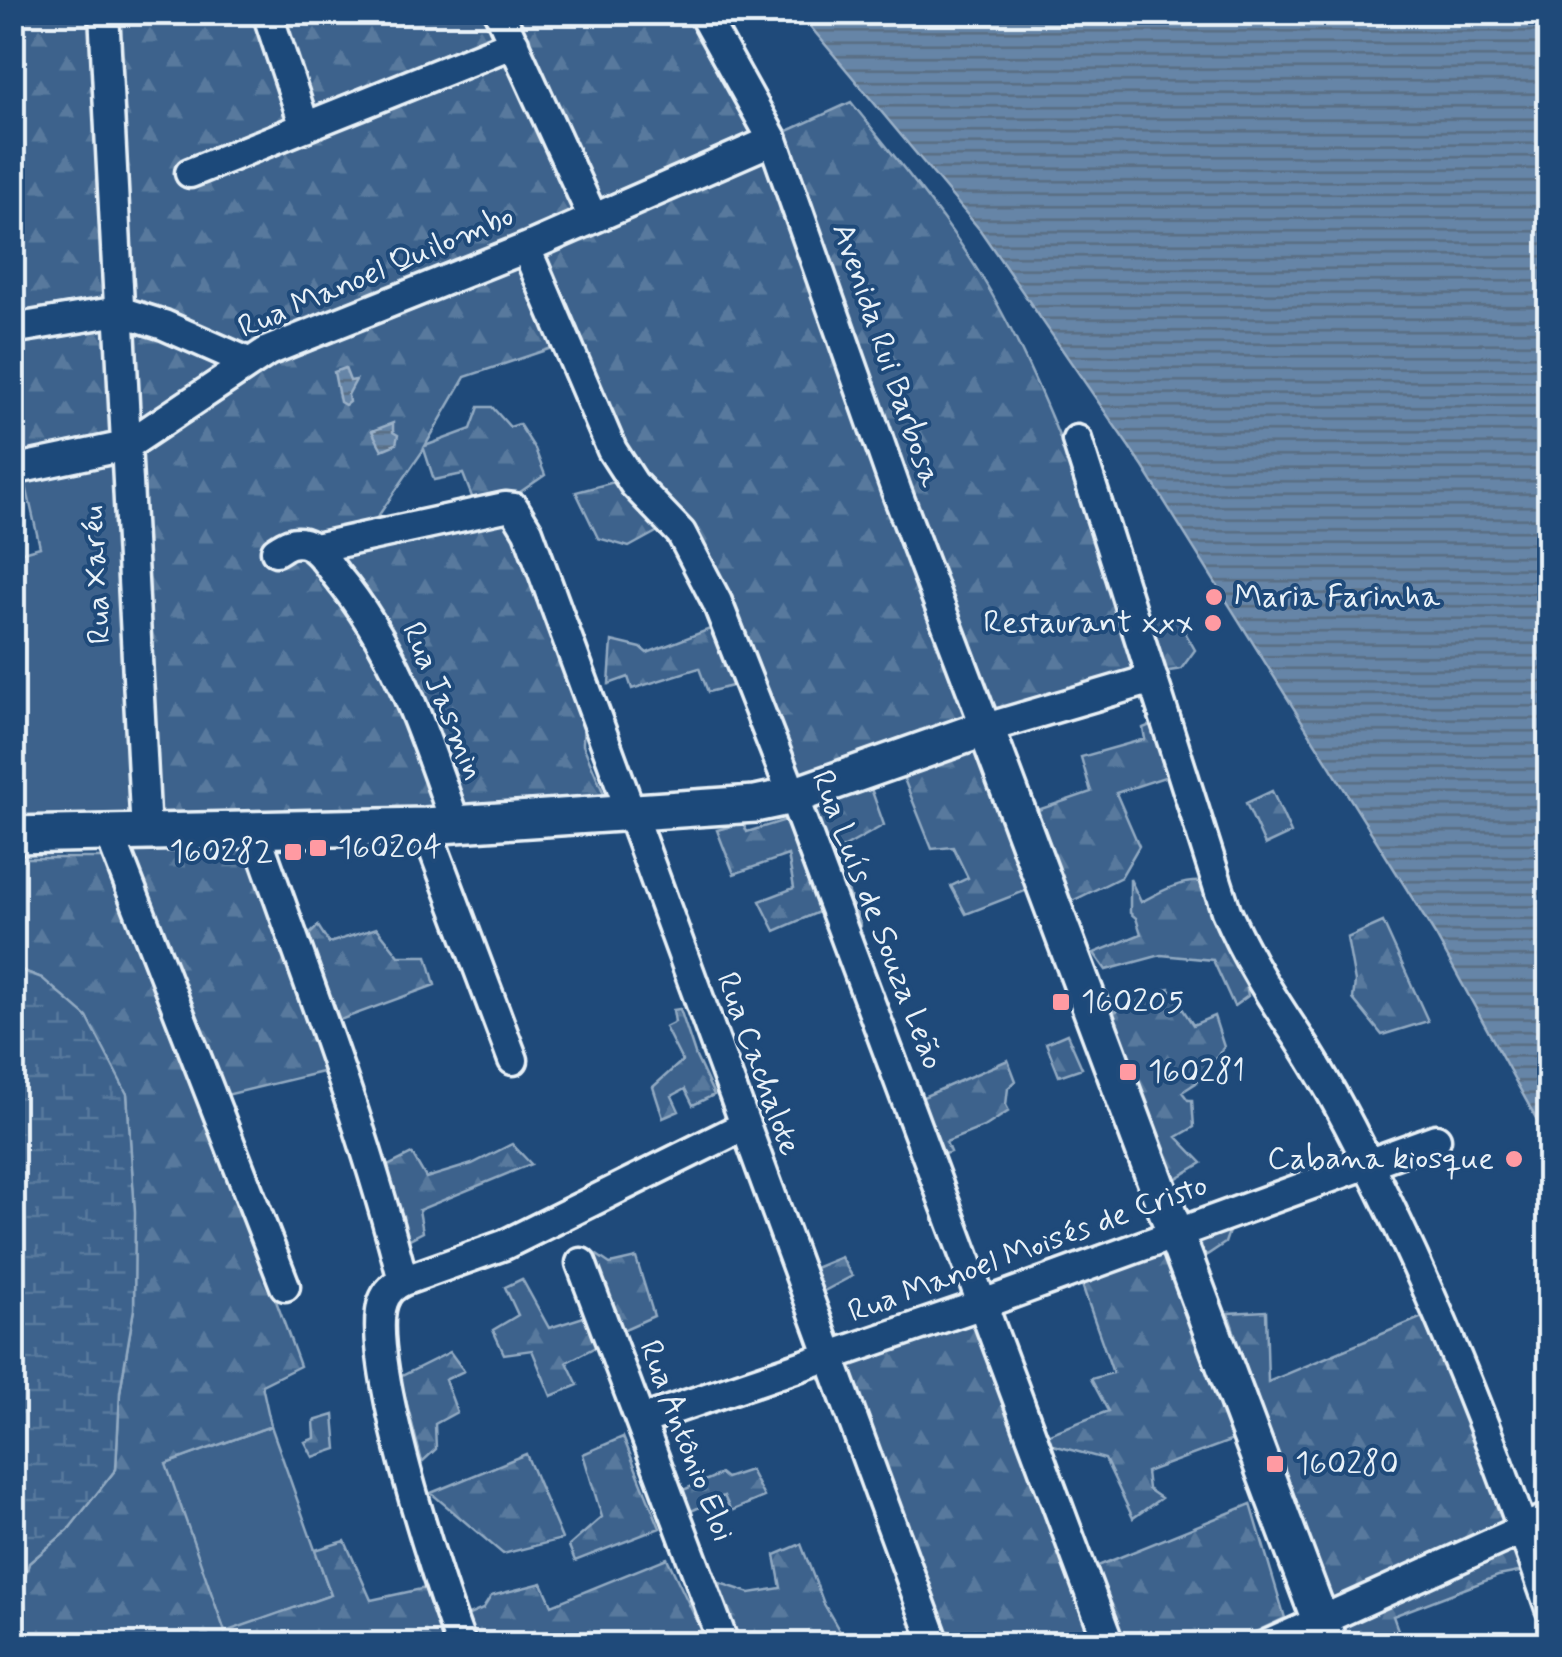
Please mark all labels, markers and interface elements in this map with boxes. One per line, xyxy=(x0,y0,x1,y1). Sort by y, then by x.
street label: Rua Manoel Quilombo xyxy=(232,195,520,349)
street label: Avenida Rui Barbosa xyxy=(821,218,951,493)
street label: Rua Xaréu xyxy=(72,505,122,645)
place label: Maria Farinha xyxy=(1234,576,1441,618)
marker: Maria Farinha xyxy=(1203,586,1225,608)
place label: Restaurant xxx xyxy=(983,602,1193,644)
marker: Restaurant xxx xyxy=(1202,612,1224,634)
street label: Rua Jasmin xyxy=(391,616,495,786)
street label: Rua Luís de Souza Leão xyxy=(801,764,953,1076)
place label: 160204 xyxy=(338,827,442,869)
place label: 160282 xyxy=(169,831,273,873)
marker: 160204 xyxy=(307,837,329,859)
marker: 160282 xyxy=(282,841,304,863)
street label: Rua Cachalote xyxy=(705,966,811,1162)
place label: 160205 xyxy=(1081,981,1184,1023)
marker: 160205 xyxy=(1050,991,1072,1013)
place label: 160281 xyxy=(1148,1051,1245,1093)
marker: 160281 xyxy=(1117,1061,1139,1083)
place label: Cabana kiosque xyxy=(1267,1138,1494,1180)
marker: Cabana kiosque xyxy=(1503,1148,1525,1170)
street label: Rua Manoel Moisés de Cristo xyxy=(843,1164,1213,1334)
street label: Rua Antônio Eloi xyxy=(628,1334,744,1548)
place label: 160280 xyxy=(1295,1443,1399,1485)
marker: 160280 xyxy=(1264,1453,1286,1475)

